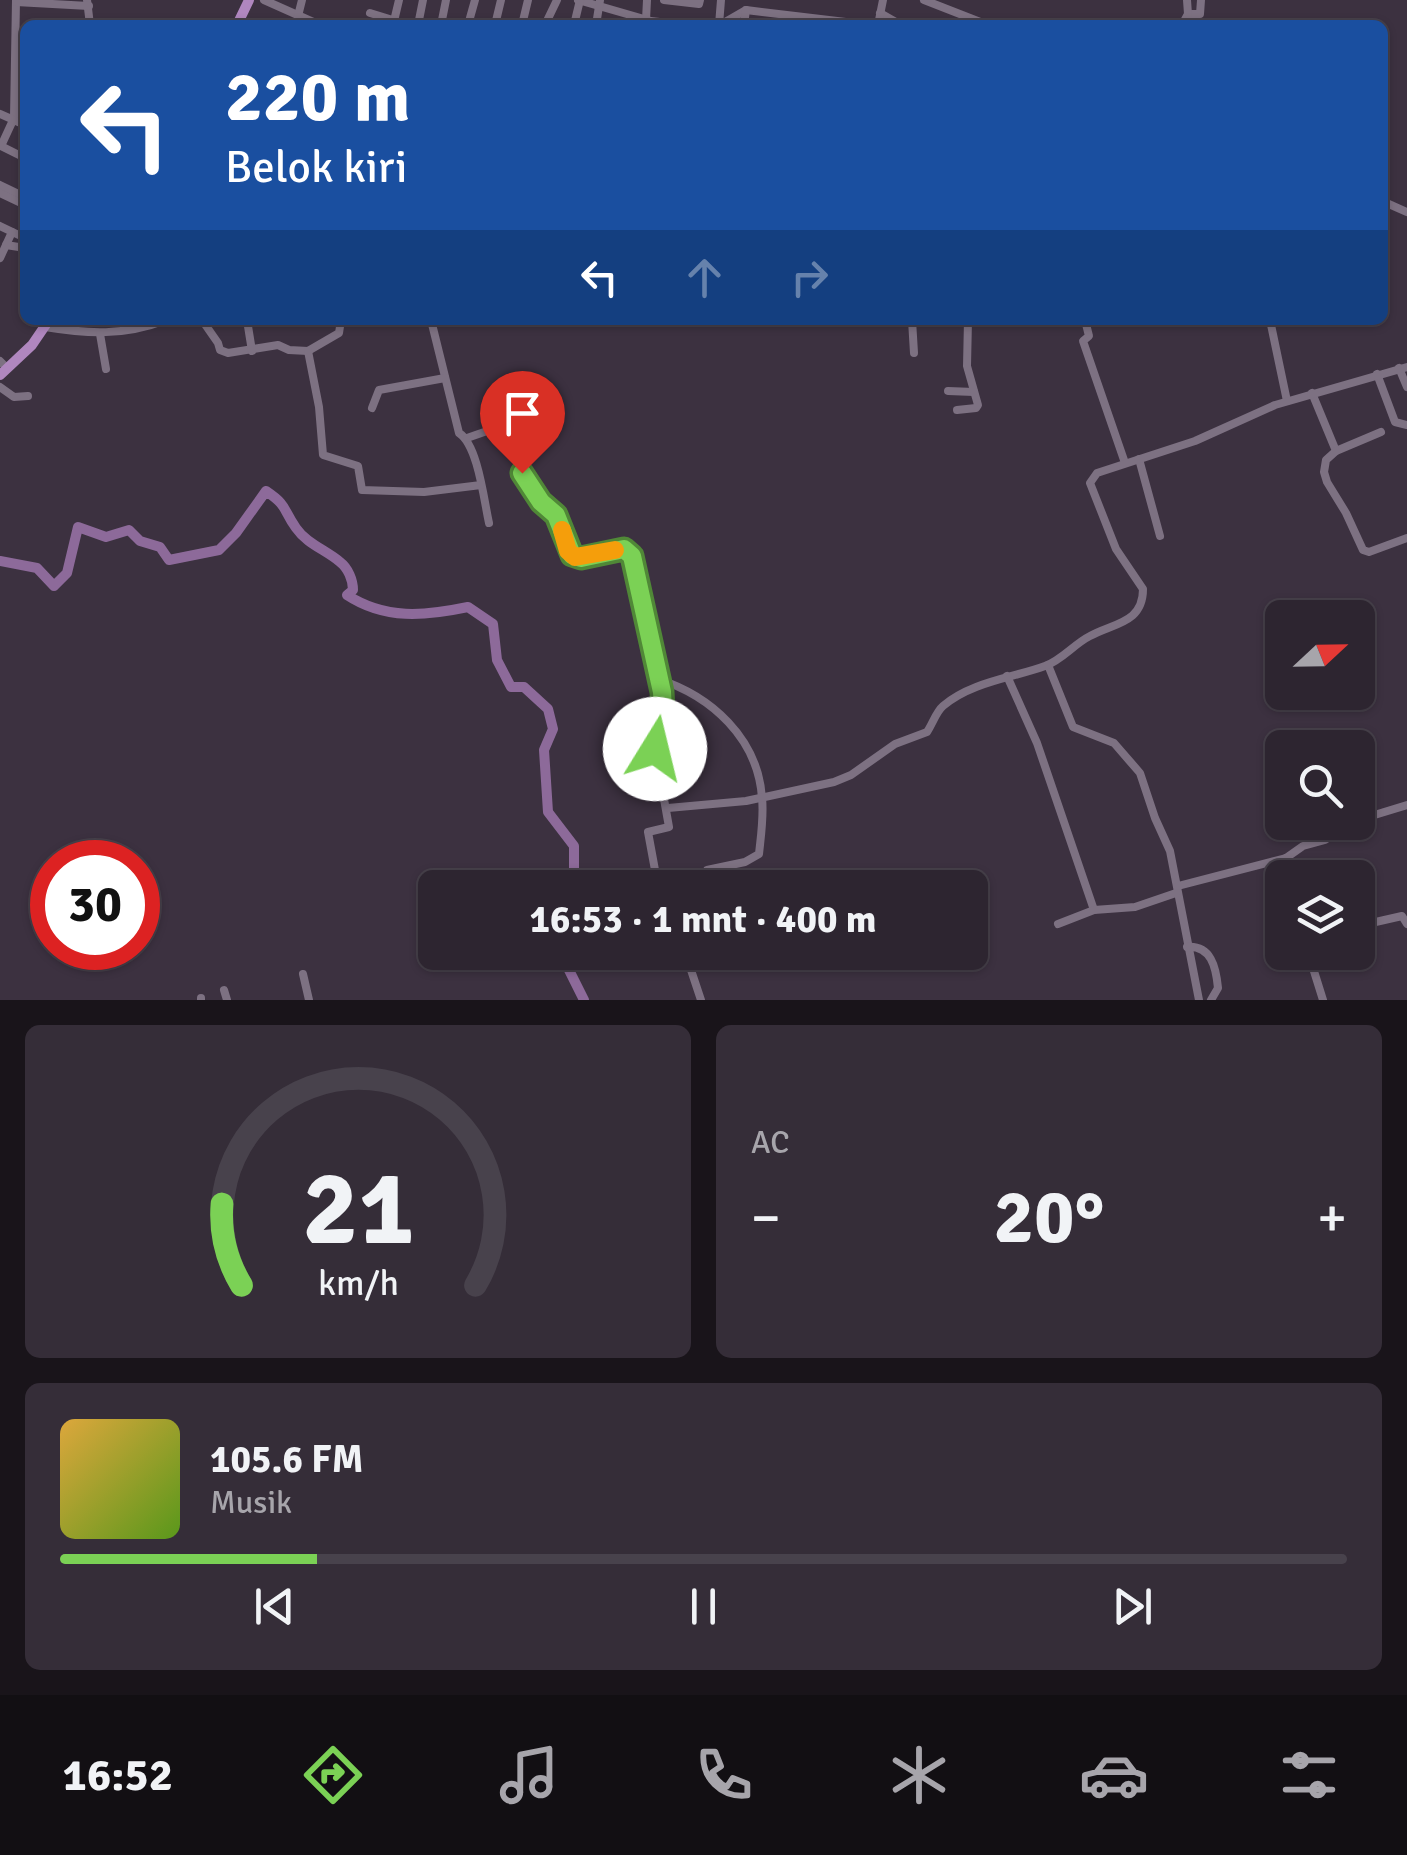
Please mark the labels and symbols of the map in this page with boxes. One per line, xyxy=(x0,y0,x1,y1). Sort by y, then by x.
pin xyxy=(480,371,565,474)
north arrow xyxy=(1265,600,1375,710)
position arrow xyxy=(603,697,707,801)
speed limit sign: 30 xyxy=(30,840,160,970)

